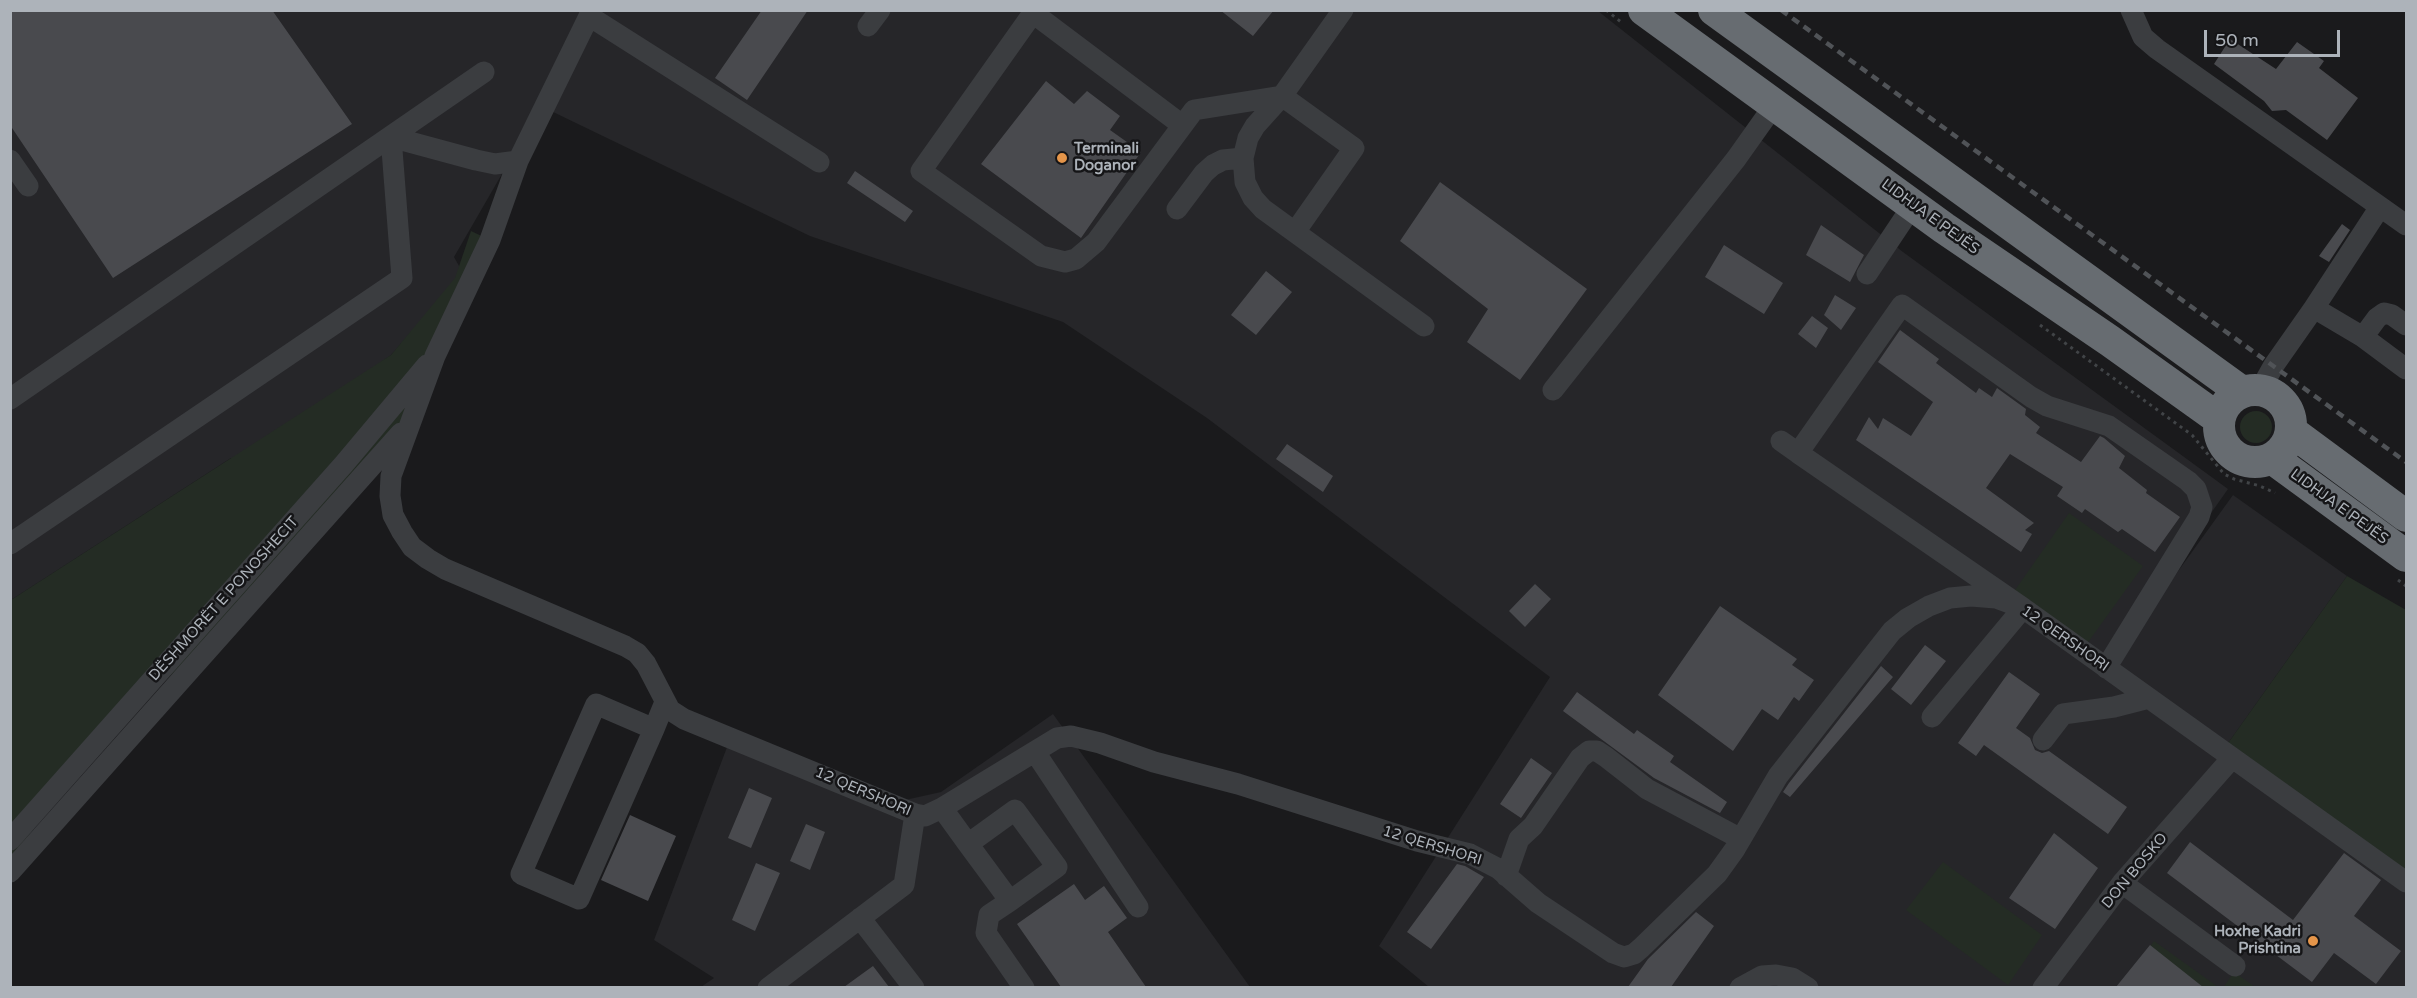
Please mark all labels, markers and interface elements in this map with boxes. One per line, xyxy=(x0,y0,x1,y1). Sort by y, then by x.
scale bar xyxy=(2207,18,2344,56)
text: 50 m xyxy=(2215,29,2259,51)
place label: Terminali Doganor xyxy=(1074,140,1139,175)
marker: Terminali Doganor xyxy=(1055,151,1069,165)
street label: LIDHJA E PEJËS xyxy=(1878,175,1982,259)
street label: LIDHJA E PEJËS xyxy=(2287,465,2391,549)
street label: DËSHMORËT E PONOSHECIT xyxy=(145,513,303,685)
street label: 12 QERSHORI xyxy=(2018,602,2112,676)
street label: 12 QERSHORI xyxy=(812,764,914,820)
street label: 12 QERSHORI xyxy=(1380,822,1484,870)
street label: DON BOSKO xyxy=(2098,830,2172,912)
place label: Hoxhe Kadri Prishtina xyxy=(2214,923,2301,958)
marker: Hoxhe Kadri Prishtina xyxy=(2306,934,2320,948)

